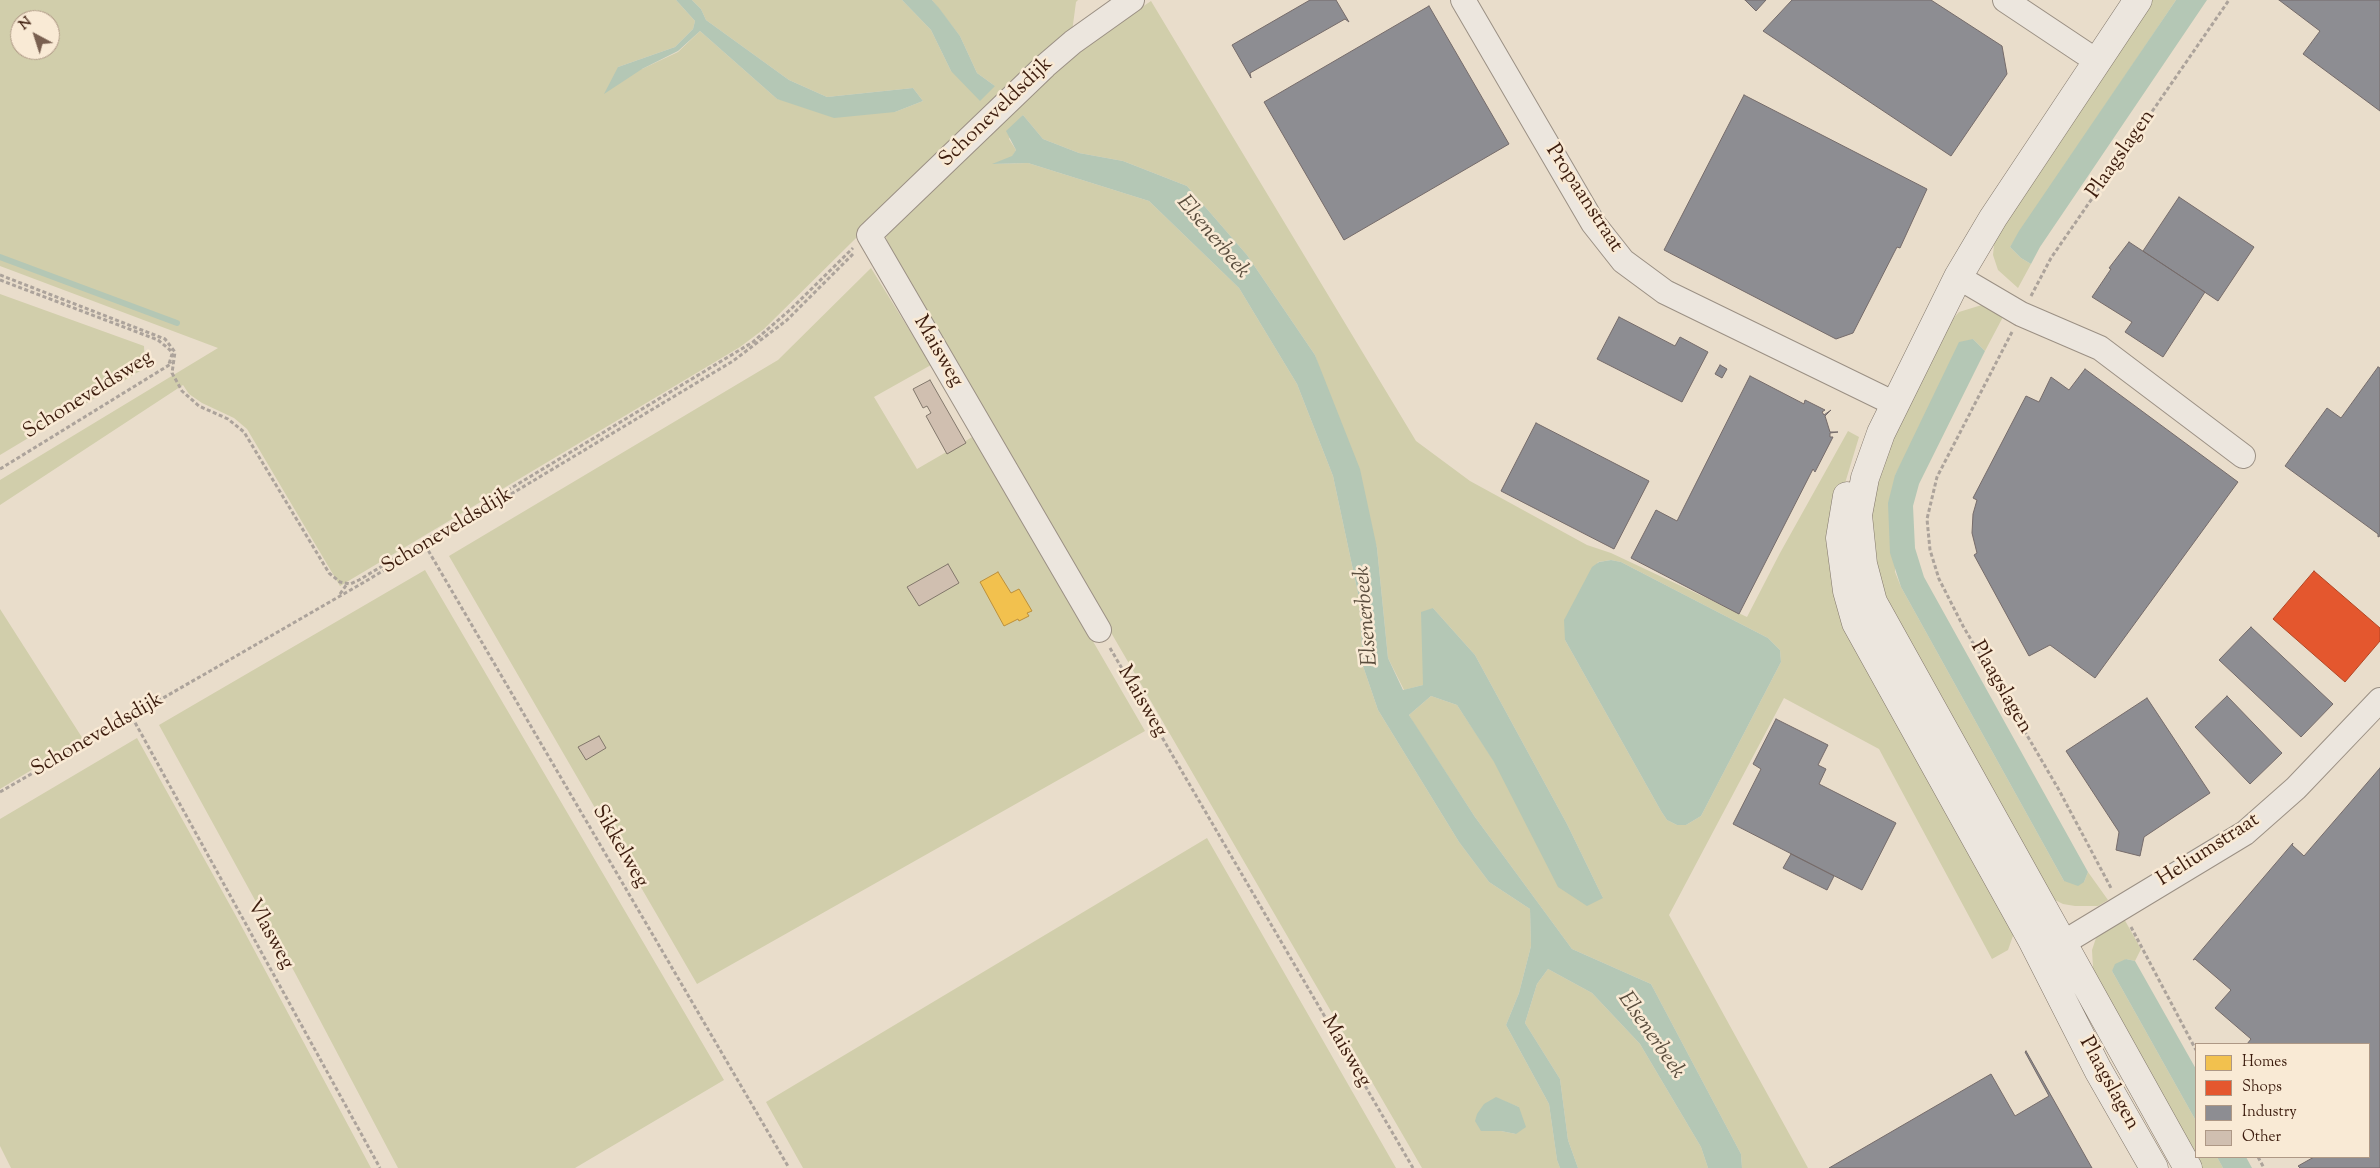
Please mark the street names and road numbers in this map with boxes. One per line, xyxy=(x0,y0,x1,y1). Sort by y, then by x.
street label: Schoneveldsdijk xyxy=(935,53,1059,173)
street label: Plaagslagen xyxy=(2082,106,2162,204)
street label: Propaanstraat xyxy=(1539,140,1627,258)
street label: Maisweg xyxy=(907,312,967,392)
street label: Schoneveldsweg xyxy=(20,346,158,446)
street label: Schoneveldsdijk xyxy=(378,483,518,581)
street label: Plaagslagen xyxy=(1963,637,2037,739)
street label: Maisweg xyxy=(1111,662,1171,742)
street label: Schoneveldsdijk xyxy=(28,688,168,784)
street label: Sikkelweg xyxy=(585,801,653,893)
street label: Heliumstraat xyxy=(2153,809,2265,893)
street label: Vlasweg xyxy=(240,896,298,974)
street label: Maisweg xyxy=(1315,1012,1375,1092)
street label: Plaagslagen xyxy=(2072,1033,2144,1135)

